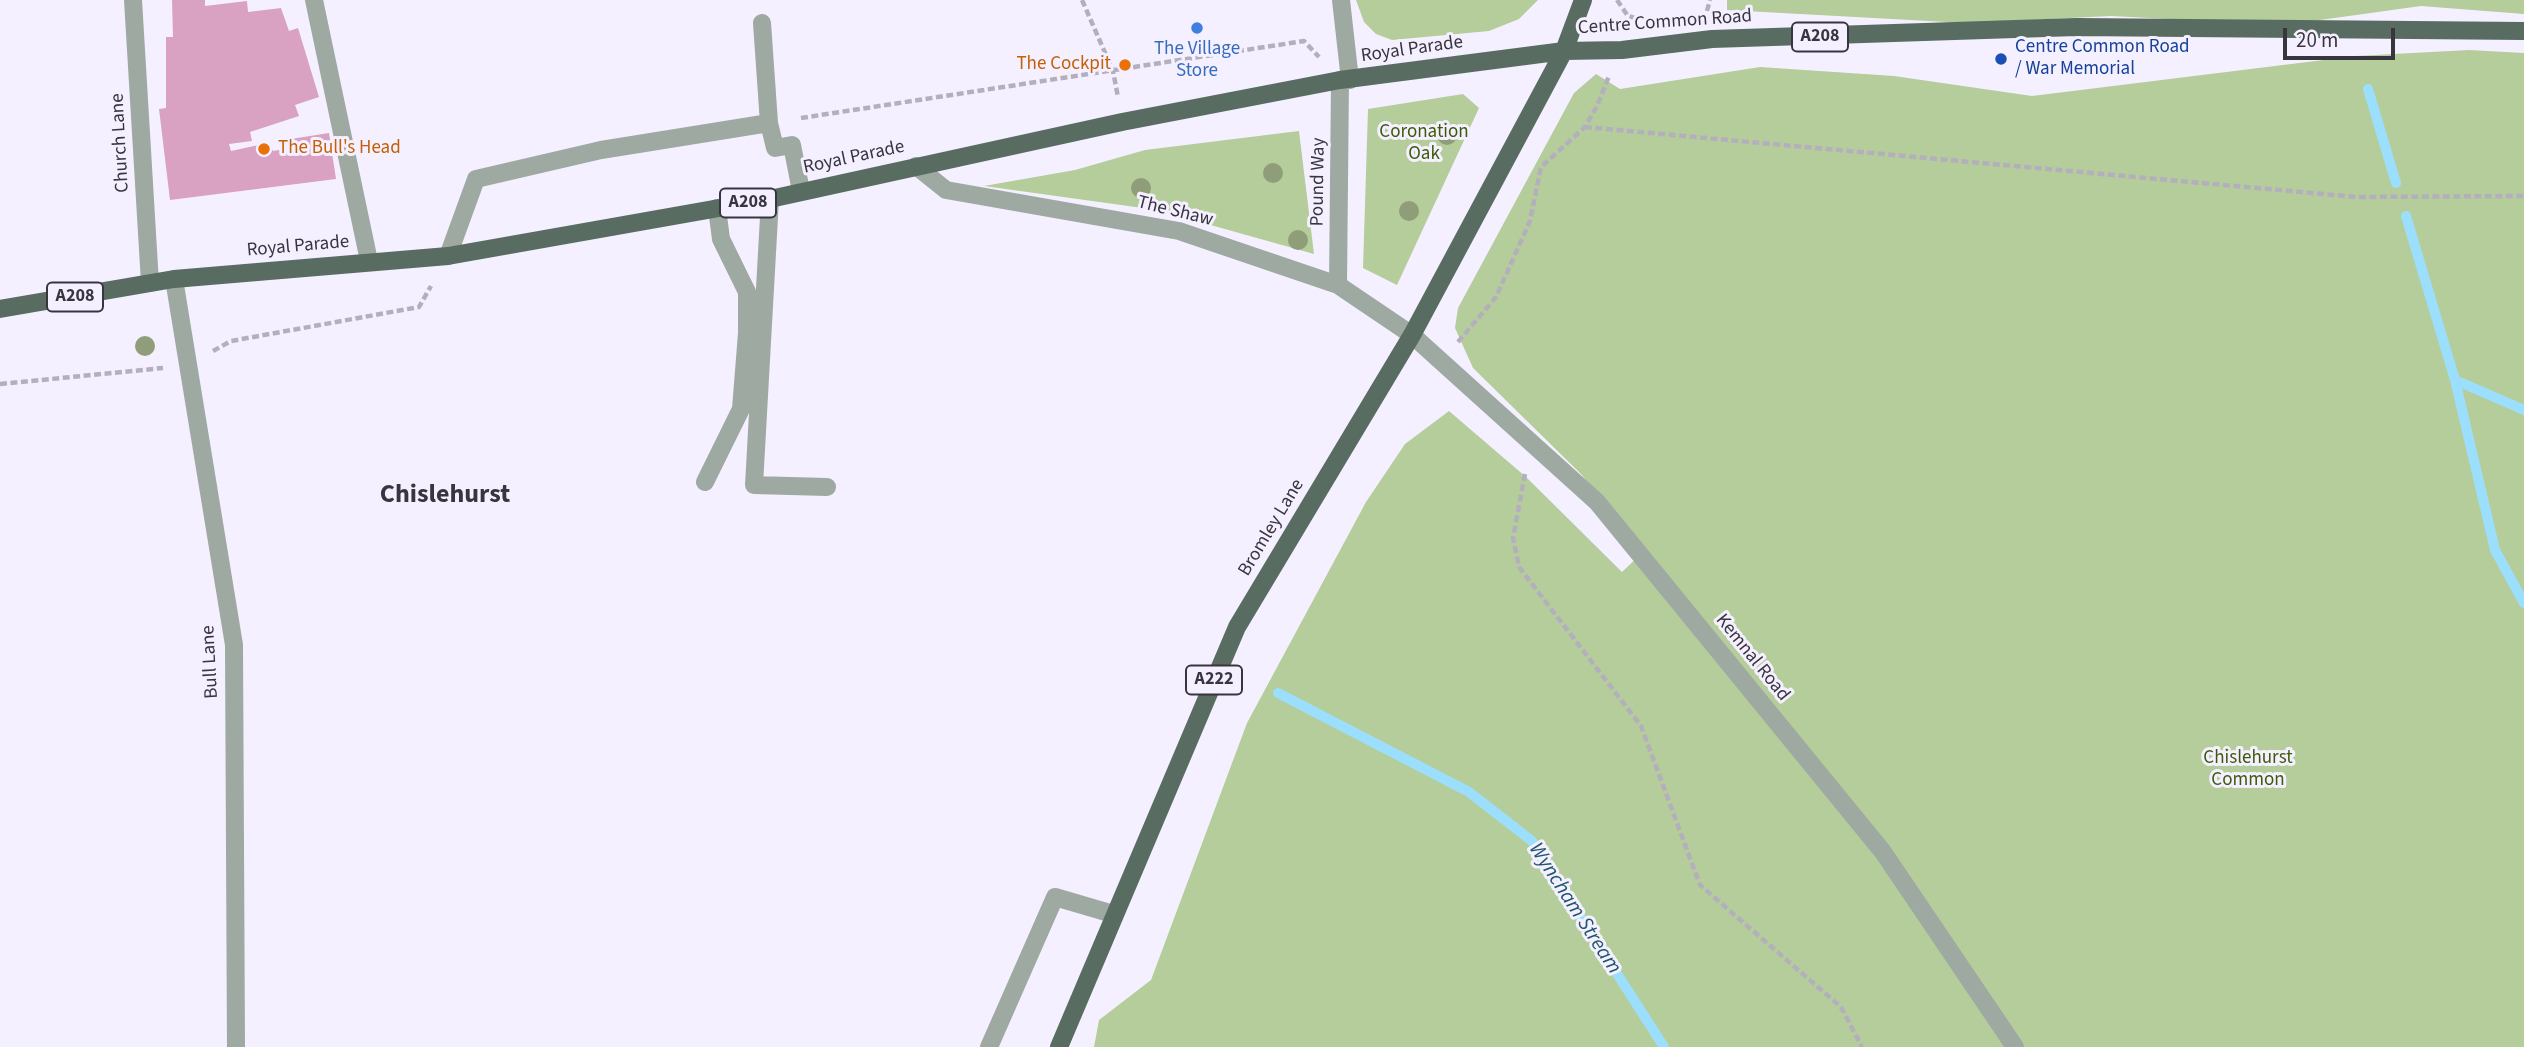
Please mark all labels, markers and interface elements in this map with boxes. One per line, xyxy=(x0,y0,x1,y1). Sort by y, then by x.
street label: Centre Common Road xyxy=(1577,6,1753,40)
scale bar xyxy=(2286,14,2398,58)
marker: The Village Store xyxy=(1189,20,1205,36)
road number: A208 xyxy=(1792,22,1848,52)
text: 20 m xyxy=(2296,25,2338,55)
street label: Royal Parade xyxy=(1360,32,1464,68)
place label: Centre Common Road / War Memorial xyxy=(2015,37,2190,81)
place label: The Village Store xyxy=(1154,39,1240,83)
marker: Centre Common Road / War Memorial xyxy=(1993,51,2009,67)
place label: The Cockpit xyxy=(1016,54,1111,76)
marker: The Cockpit xyxy=(1117,57,1133,73)
street label: Church Lane xyxy=(107,93,135,193)
park label: Coronation Oak xyxy=(1379,122,1469,166)
street label: Royal Parade xyxy=(801,136,907,180)
street label: Pound Way xyxy=(1307,137,1331,227)
place label: The Bull's Head xyxy=(278,138,401,160)
marker: The Bull's Head xyxy=(256,141,272,157)
road number: A208 xyxy=(720,188,776,218)
street label: The Shaw xyxy=(1135,192,1215,232)
street label: Royal Parade xyxy=(246,231,350,263)
road number: A208 xyxy=(47,282,103,312)
street label: Bromley Lane xyxy=(1234,475,1310,581)
district label: Chislehurst xyxy=(380,480,510,512)
street label: Kemnal Road xyxy=(1710,610,1794,706)
street label: Bull Lane xyxy=(198,625,224,699)
road number: A222 xyxy=(1186,666,1242,694)
park label: Chislehurst Common xyxy=(2203,748,2293,792)
water label: Wyncham Stream xyxy=(1522,839,1626,979)

